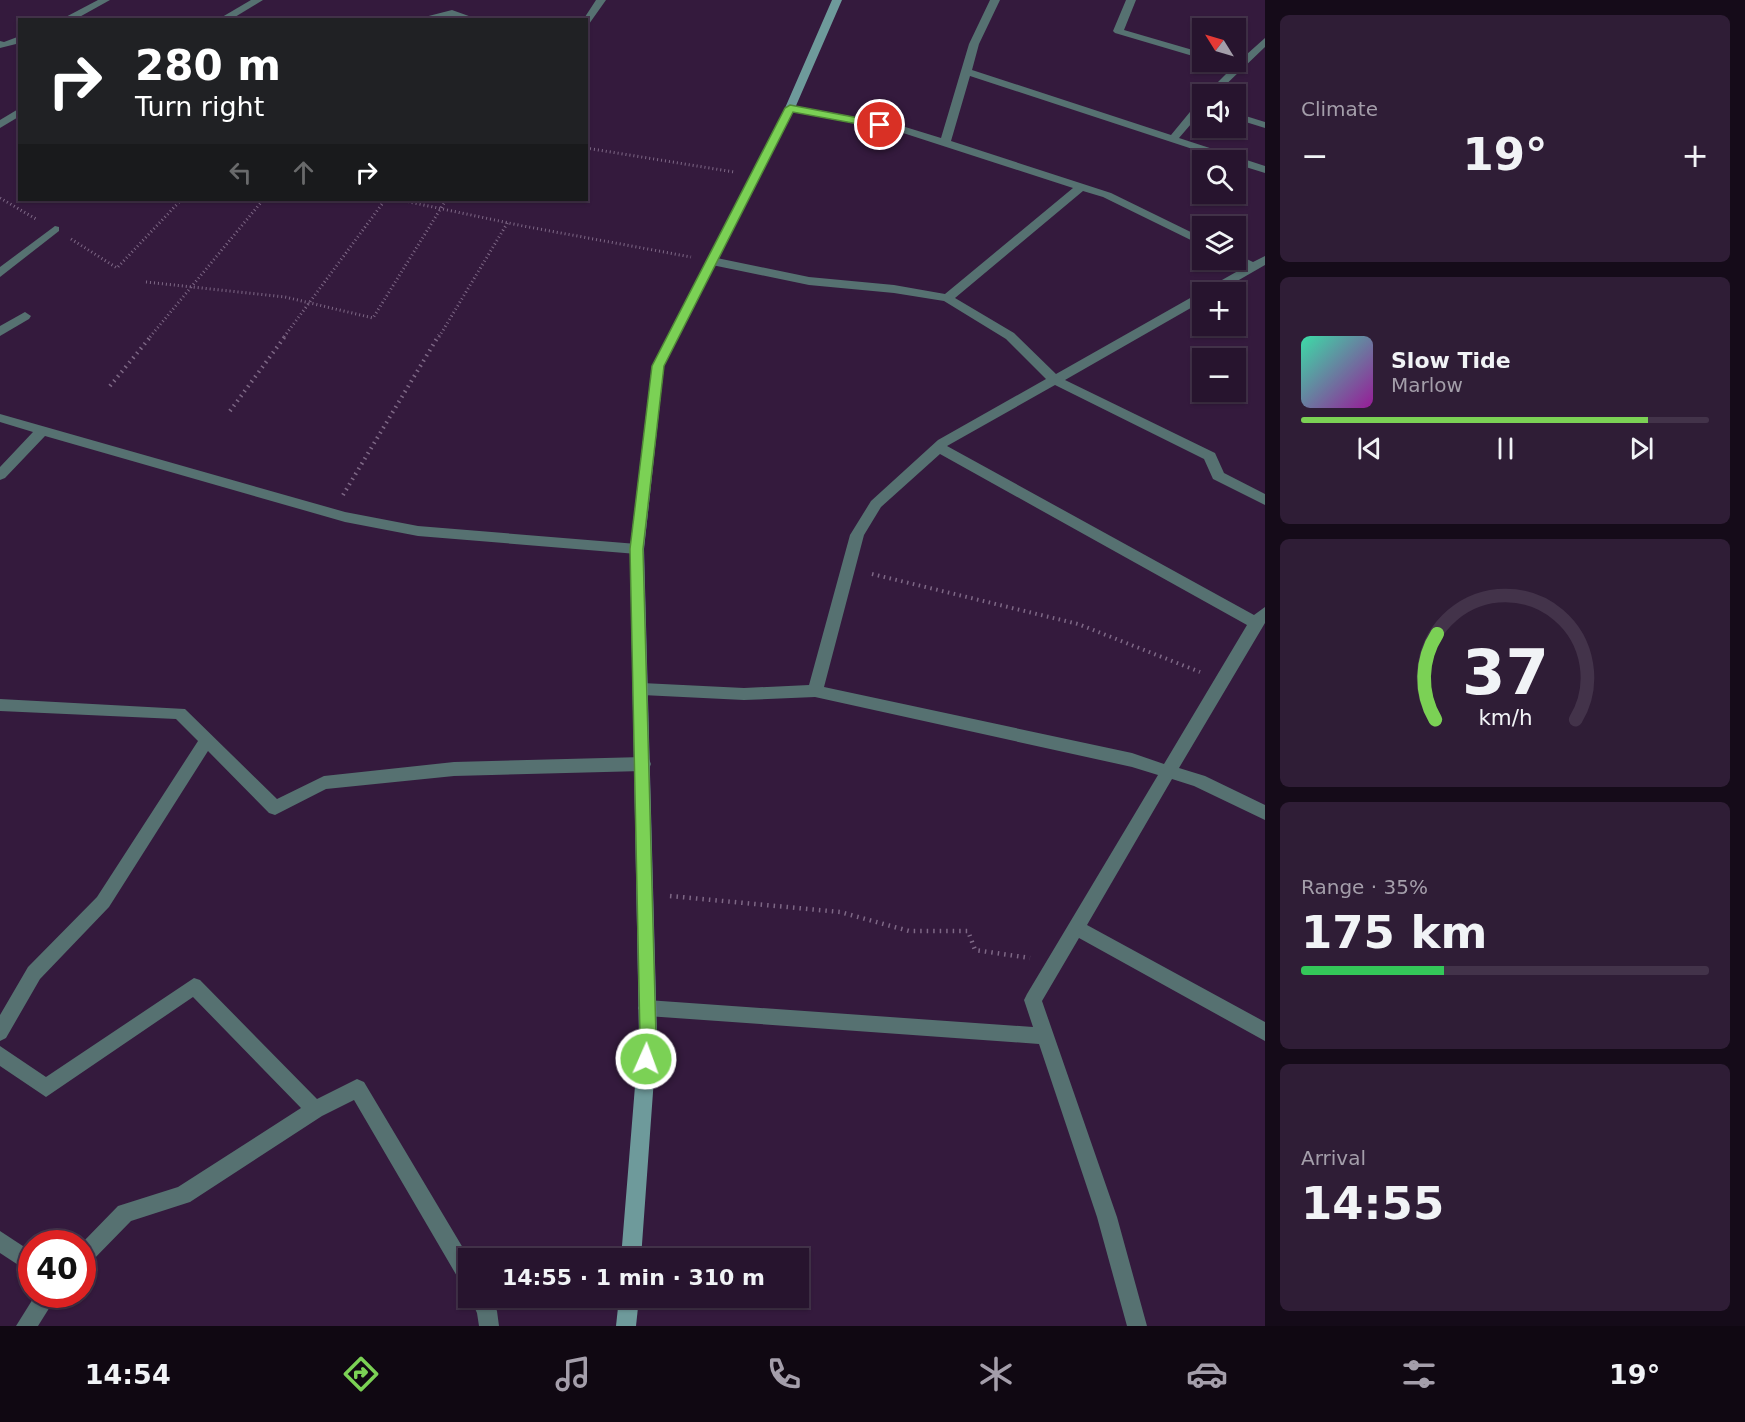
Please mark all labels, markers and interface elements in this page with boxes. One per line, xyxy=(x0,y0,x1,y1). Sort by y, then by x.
north arrow xyxy=(1192,18,1246,72)
map controls xyxy=(1192,18,1246,402)
text: 280 m xyxy=(135,41,281,90)
icon: right xyxy=(36,42,114,120)
button: sound xyxy=(1192,84,1246,138)
text: Turn right xyxy=(135,91,264,122)
text: Climate xyxy=(1301,97,1378,121)
pin xyxy=(854,99,905,150)
icon: arrive xyxy=(863,108,896,141)
text: 19° xyxy=(1462,128,1548,181)
text: − xyxy=(1301,136,1329,175)
text: + xyxy=(1681,136,1709,175)
button: search xyxy=(1192,150,1246,204)
icon: left xyxy=(224,156,257,189)
icon: ahead xyxy=(287,156,320,189)
icon: right xyxy=(350,156,383,189)
button: layers xyxy=(1192,216,1246,270)
button: + xyxy=(1192,282,1246,336)
button: − xyxy=(1192,348,1246,402)
text: Slow Tide xyxy=(1391,348,1511,373)
text: Marlow xyxy=(1391,373,1463,397)
icon: previous xyxy=(1353,432,1386,465)
icon: pause xyxy=(1489,432,1522,465)
icon: next xyxy=(1625,432,1658,465)
text: 37 xyxy=(1462,636,1548,709)
text: km/h xyxy=(1478,705,1532,730)
text: Range · 35% xyxy=(1301,875,1428,899)
text: 175 km xyxy=(1301,906,1487,959)
position arrow xyxy=(614,1027,678,1091)
text: Arrival xyxy=(1301,1146,1366,1170)
text: 14:55 xyxy=(1301,1177,1444,1230)
speed limit sign: 40 xyxy=(18,1230,96,1308)
text: 14:55 · 1 min · 310 m xyxy=(502,1265,765,1290)
icon: directions xyxy=(340,1353,382,1395)
icon: music xyxy=(552,1353,594,1395)
icon: phone xyxy=(763,1353,805,1395)
icon: climate xyxy=(975,1353,1017,1395)
icon: car xyxy=(1186,1353,1228,1395)
icon: filters xyxy=(1398,1353,1440,1395)
text: 14:54 xyxy=(85,1359,171,1390)
text: 19° xyxy=(1609,1359,1660,1390)

